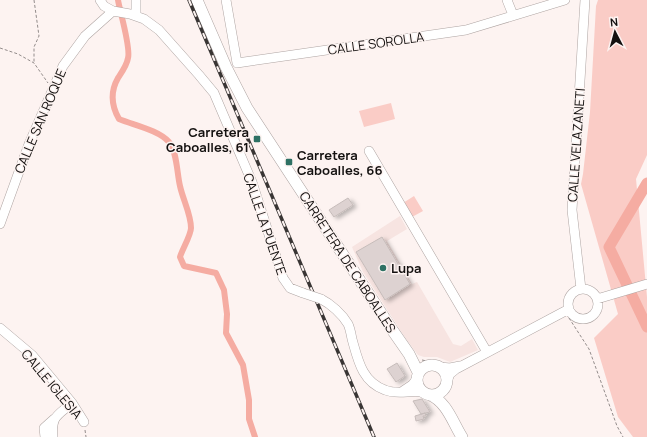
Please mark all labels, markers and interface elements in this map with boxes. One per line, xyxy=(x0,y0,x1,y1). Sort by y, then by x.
north arrow xyxy=(595,12,635,52)
text: N xyxy=(609,14,619,29)
street label: CALLE SOROLLA xyxy=(327,27,425,59)
street label: CALLE SAN ROQUE xyxy=(10,66,70,176)
street label: CALLE VELAZANETI xyxy=(563,88,589,202)
place label: Carretera Caboalles, 61 xyxy=(166,123,249,156)
marker: Carretera Caboalles, 61 xyxy=(252,134,262,144)
place label: Carretera Caboalles, 66 xyxy=(297,146,382,179)
marker: Carretera Caboalles, 66 xyxy=(284,157,294,167)
street label: CALLE LA PUENTE xyxy=(239,171,291,277)
street label: CARRETERA DE CABOALLES xyxy=(296,188,400,336)
place label: Lupa xyxy=(391,259,422,277)
marker: Lupa xyxy=(378,263,388,273)
street label: CALLE IGLESIA xyxy=(18,345,86,423)

